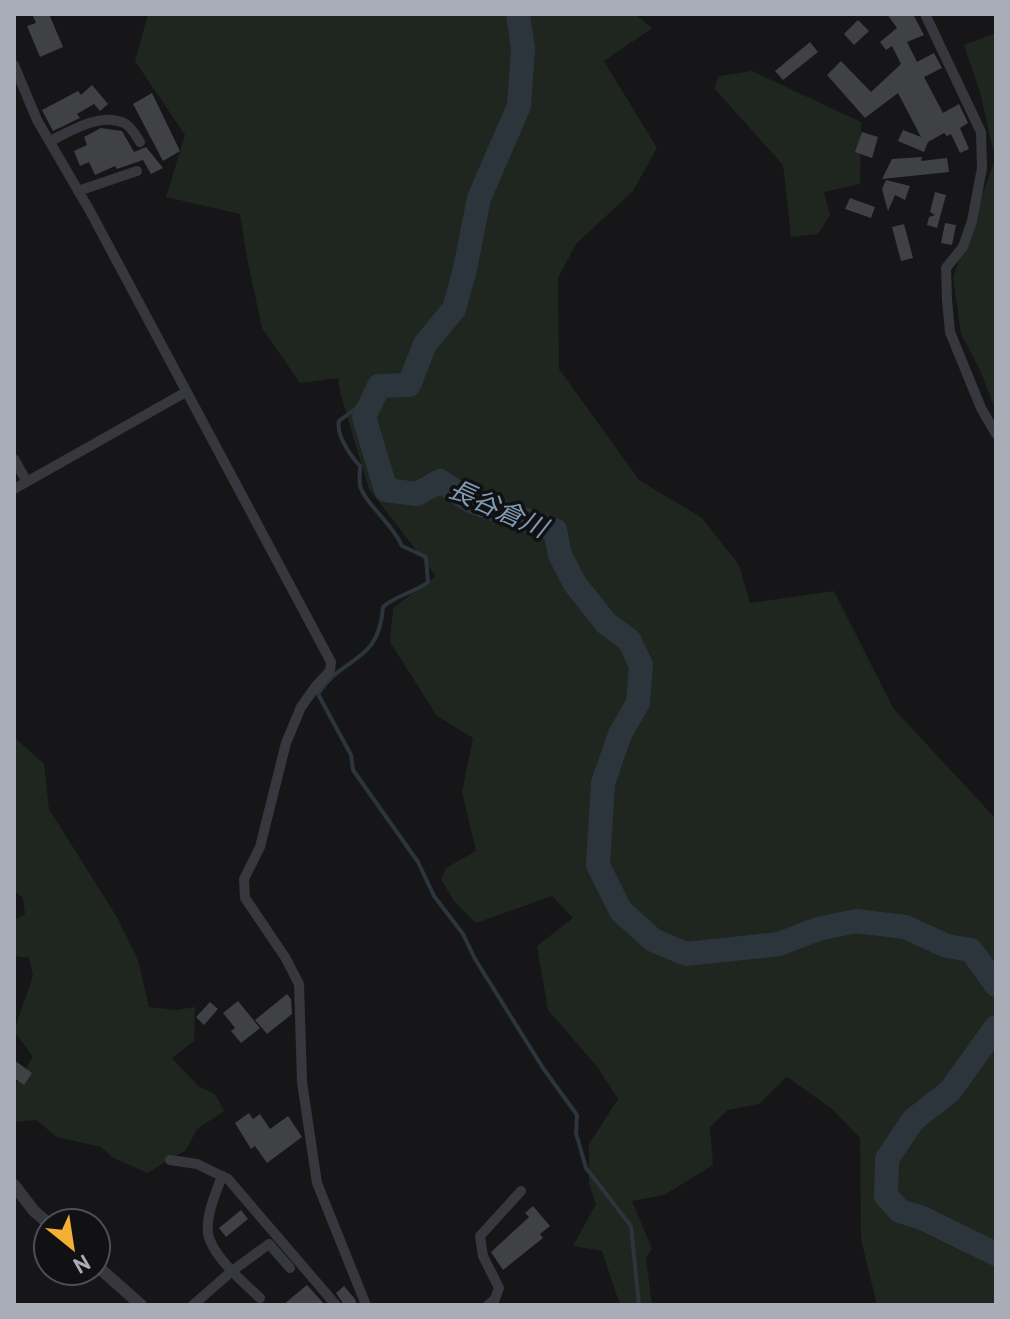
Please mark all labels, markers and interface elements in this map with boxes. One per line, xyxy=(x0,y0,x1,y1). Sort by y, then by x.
water label: 長谷倉川 xyxy=(444,472,555,545)
north arrow xyxy=(32,1207,112,1287)
text: N xyxy=(69,1249,95,1280)

